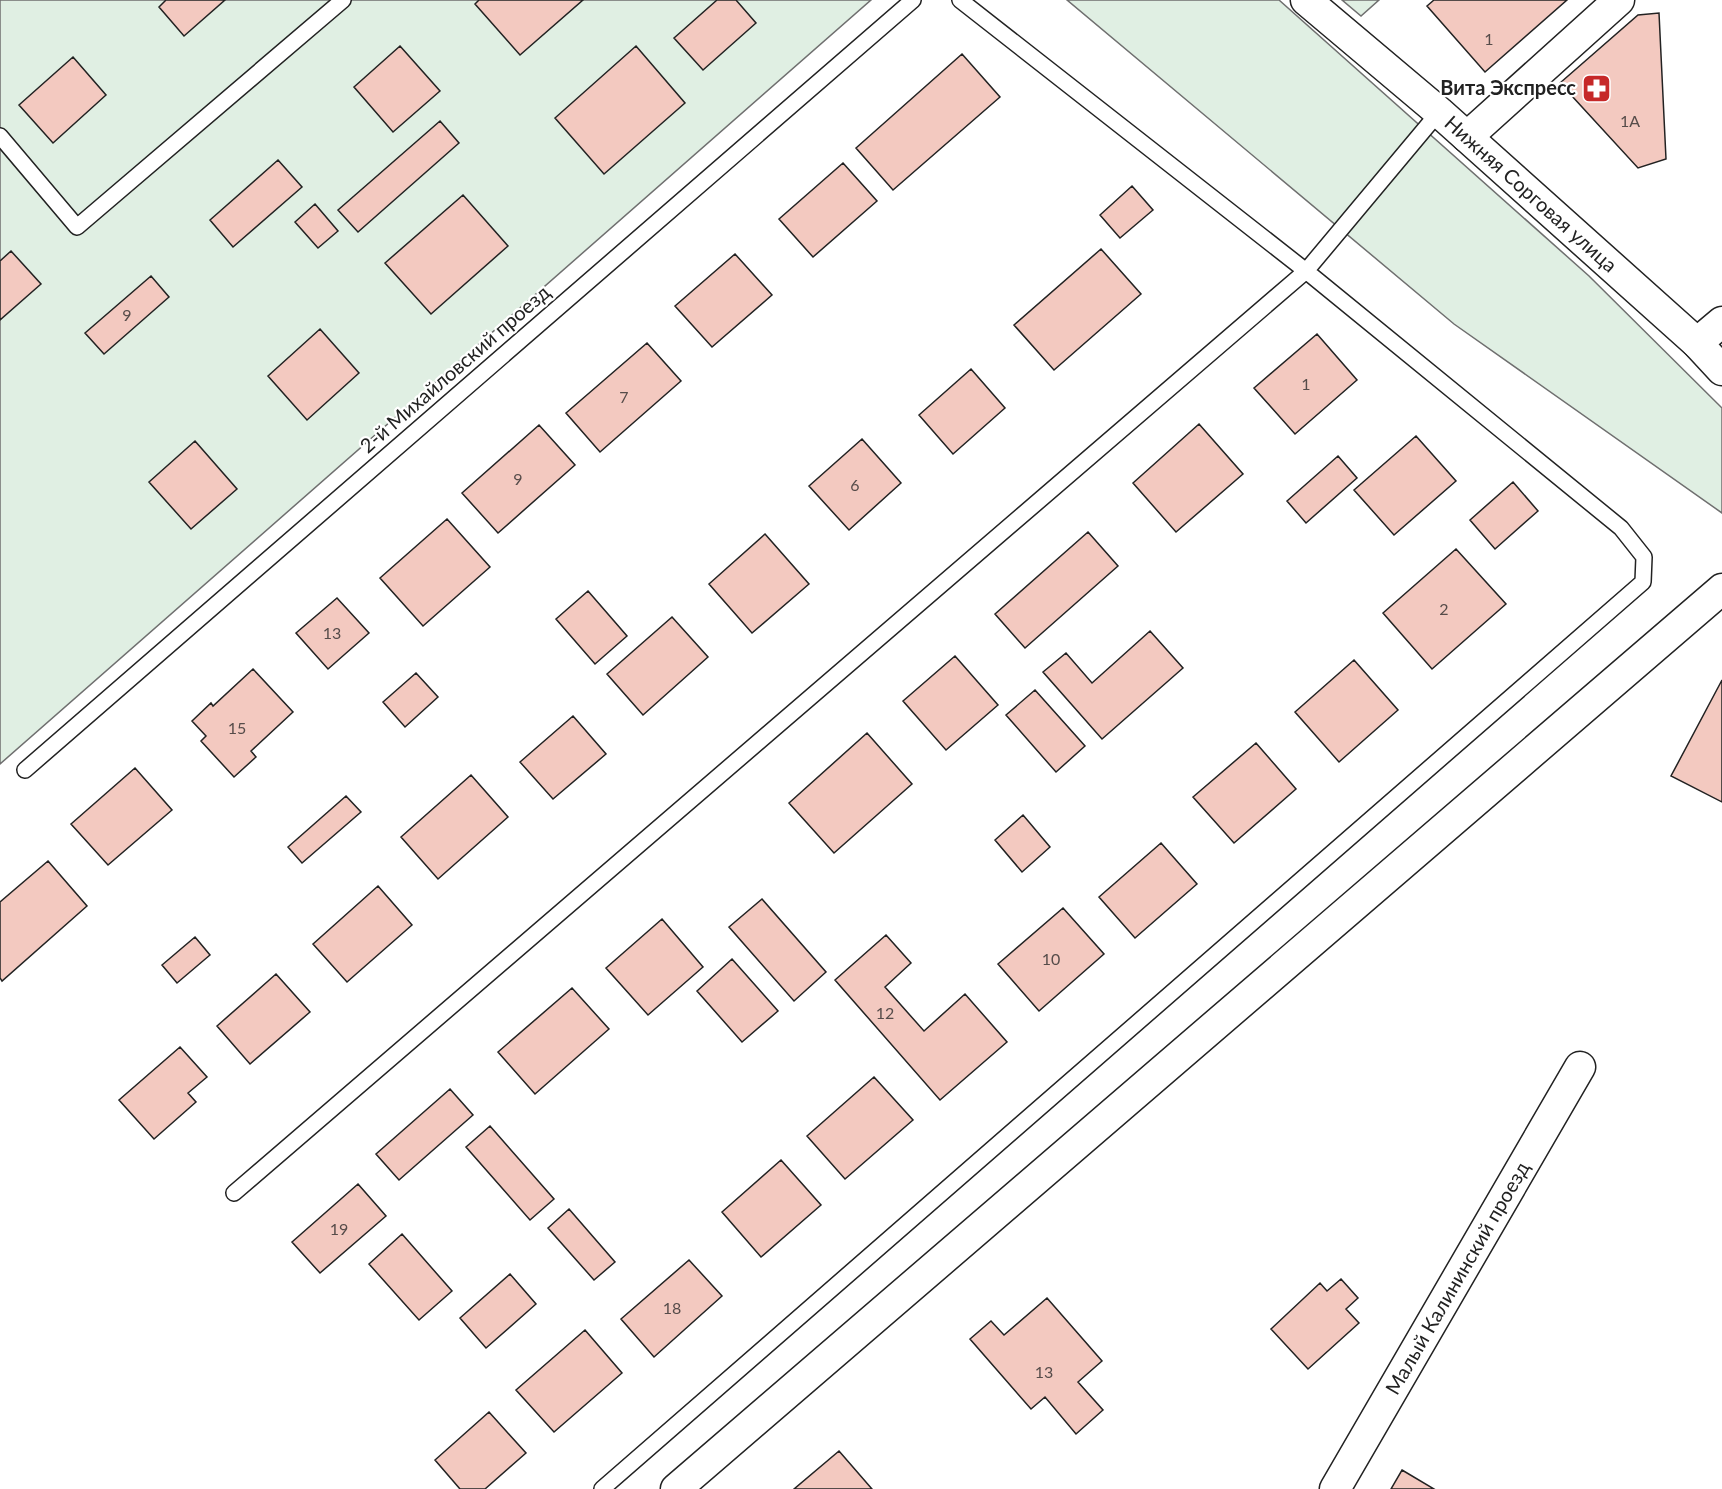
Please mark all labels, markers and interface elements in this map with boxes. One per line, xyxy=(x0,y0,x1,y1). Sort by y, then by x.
house number: 1 xyxy=(1484,29,1494,48)
pharmacy icon: Вита Экспресс xyxy=(1581,72,1613,104)
place label: Вита Экспресс xyxy=(1440,75,1576,99)
street label: Нижняя Сорговая улица xyxy=(1440,110,1622,277)
house number: 1А xyxy=(1620,111,1640,130)
street label: 2-й Михайловский проезд xyxy=(355,279,554,457)
house number: 9 xyxy=(122,305,132,324)
house number: 1 xyxy=(1301,374,1311,393)
house number: 7 xyxy=(619,387,629,406)
house number: 9 xyxy=(513,469,523,488)
house number: 6 xyxy=(850,475,860,494)
house number: 2 xyxy=(1439,599,1449,618)
house number: 13 xyxy=(323,623,341,642)
house number: 15 xyxy=(228,718,246,737)
house number: 10 xyxy=(1042,949,1060,968)
house number: 12 xyxy=(876,1003,894,1022)
street label: Малый Калининский проезд xyxy=(1380,1157,1534,1398)
house number: 19 xyxy=(330,1219,348,1238)
house number: 18 xyxy=(663,1298,681,1317)
house number: 13 xyxy=(1035,1362,1053,1381)

